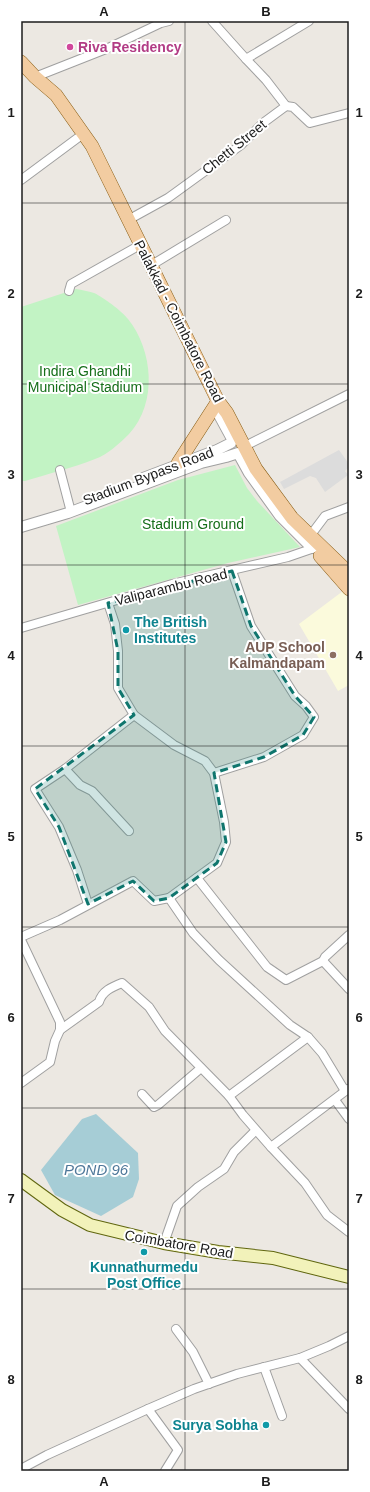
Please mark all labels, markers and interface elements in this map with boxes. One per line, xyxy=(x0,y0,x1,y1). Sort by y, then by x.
text: A xyxy=(99,4,109,19)
text: B xyxy=(261,4,271,19)
place label: Riva Residency xyxy=(78,39,182,55)
marker: Riva Residency xyxy=(65,42,75,52)
text: 1 xyxy=(7,105,15,120)
text: 1 xyxy=(355,105,363,120)
street label: Chetti Street xyxy=(199,116,269,178)
street label: Palakkad - Coimbatore Road xyxy=(131,237,227,405)
text: 2 xyxy=(7,286,15,301)
text: 2 xyxy=(355,286,363,301)
park label: Indira Ghandhi Municipal Stadium xyxy=(28,363,142,395)
street label: Stadium Bypass Road xyxy=(80,444,216,508)
text: 3 xyxy=(7,467,15,482)
text: 3 xyxy=(355,467,363,482)
park label: Stadium Ground xyxy=(142,516,244,532)
street label: Valiparambu Road xyxy=(113,565,229,609)
place label: The British Institutes xyxy=(134,614,207,646)
marker: The British Institutes xyxy=(121,625,131,635)
place label: AUP School Kalmandapam xyxy=(229,639,325,671)
text: 4 xyxy=(7,648,15,663)
text: 4 xyxy=(355,648,363,663)
marker: AUP School Kalmandapam xyxy=(328,650,338,660)
text: 5 xyxy=(7,829,15,844)
text: 5 xyxy=(355,829,363,844)
text: 6 xyxy=(7,1010,15,1025)
text: 6 xyxy=(355,1010,363,1025)
water label: POND 96 xyxy=(64,1161,129,1178)
text: 7 xyxy=(7,1191,15,1206)
text: 7 xyxy=(355,1191,363,1206)
street label: Coimbatore Road xyxy=(124,1227,234,1261)
marker: Kunnathurmedu Post Office xyxy=(139,1247,149,1257)
place label: Kunnathurmedu Post Office xyxy=(90,1259,198,1291)
text: 8 xyxy=(7,1372,15,1387)
text: 8 xyxy=(355,1372,363,1387)
place label: Surya Sobha xyxy=(172,1417,258,1433)
marker: Surya Sobha xyxy=(261,1420,271,1430)
text: A xyxy=(99,1474,109,1489)
text: B xyxy=(261,1474,271,1489)

